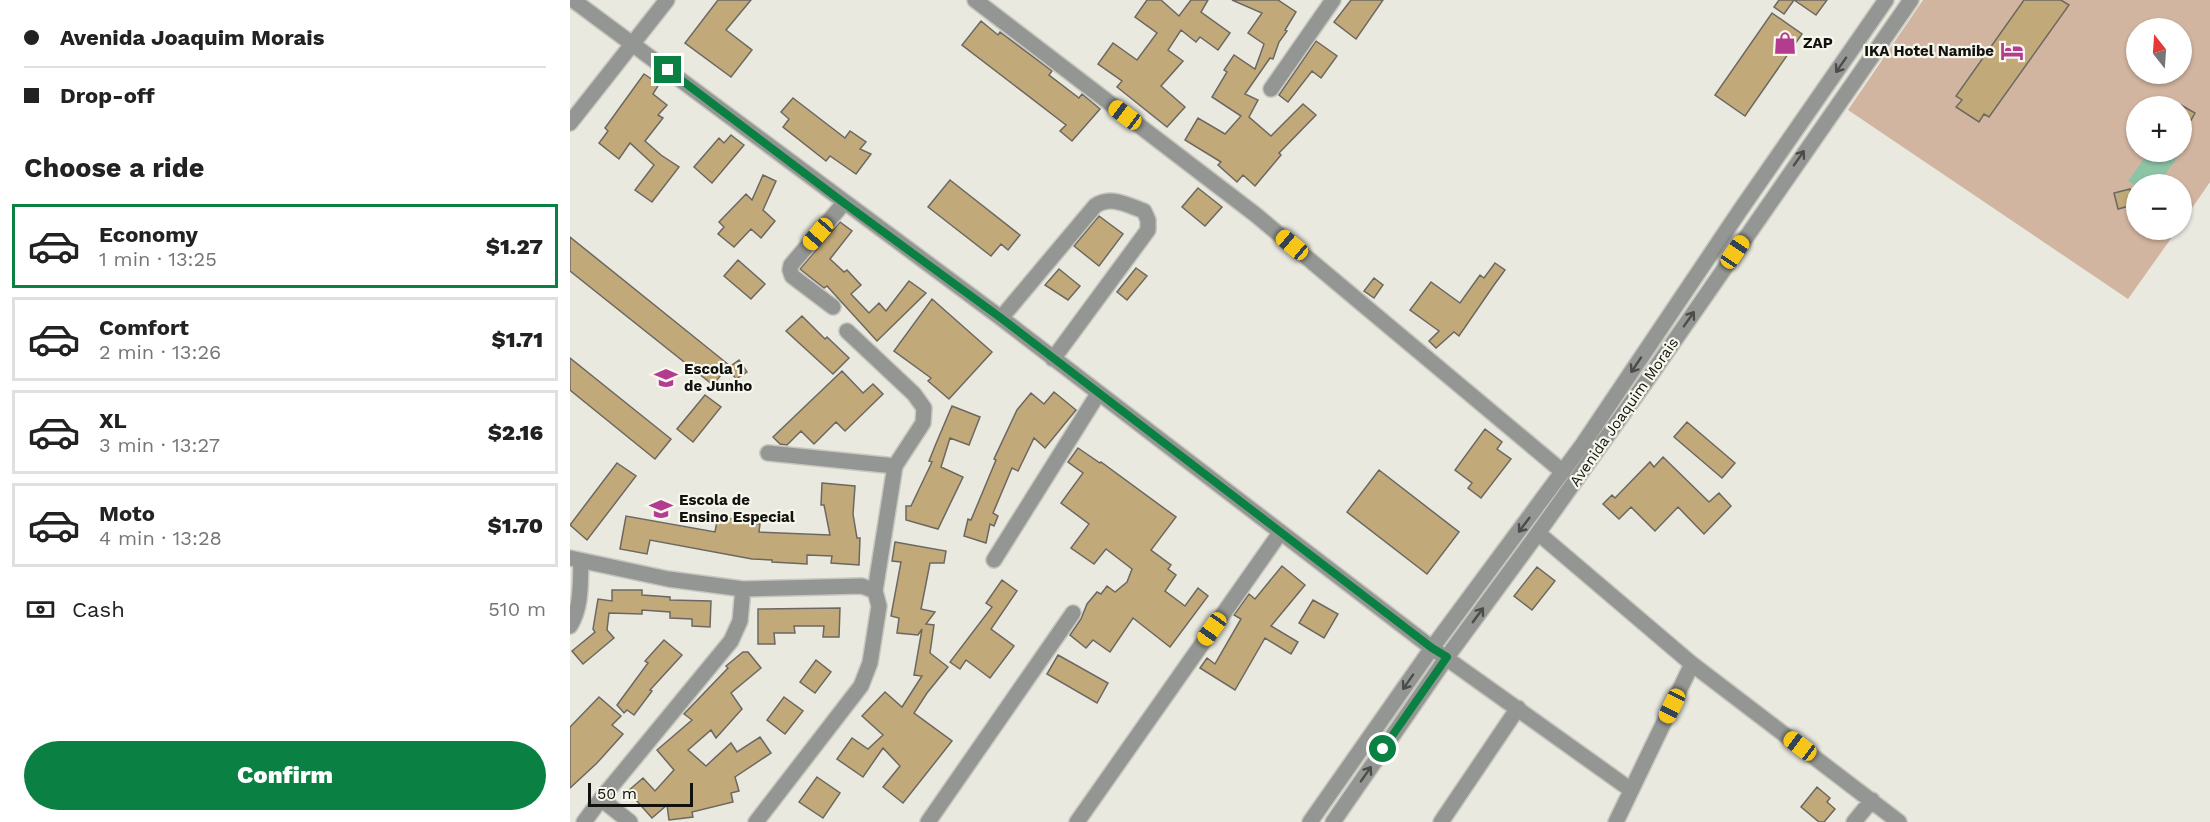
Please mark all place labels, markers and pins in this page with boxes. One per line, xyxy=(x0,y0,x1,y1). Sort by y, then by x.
shop icon: ZAP xyxy=(1772,30,1798,56)
place label: ZAP xyxy=(1803,34,1833,52)
hotel icon: IKA Hotel Namibe xyxy=(1999,38,2025,64)
place label: IKA Hotel Namibe xyxy=(1864,42,1994,60)
place label: Escola 1 de Junho xyxy=(684,360,752,395)
school or university icon: Escola 1 de Junho xyxy=(653,365,679,391)
place label: Escola de Ensino Especial xyxy=(679,491,795,526)
school or university icon: Escola de Ensino Especial xyxy=(648,496,674,522)

